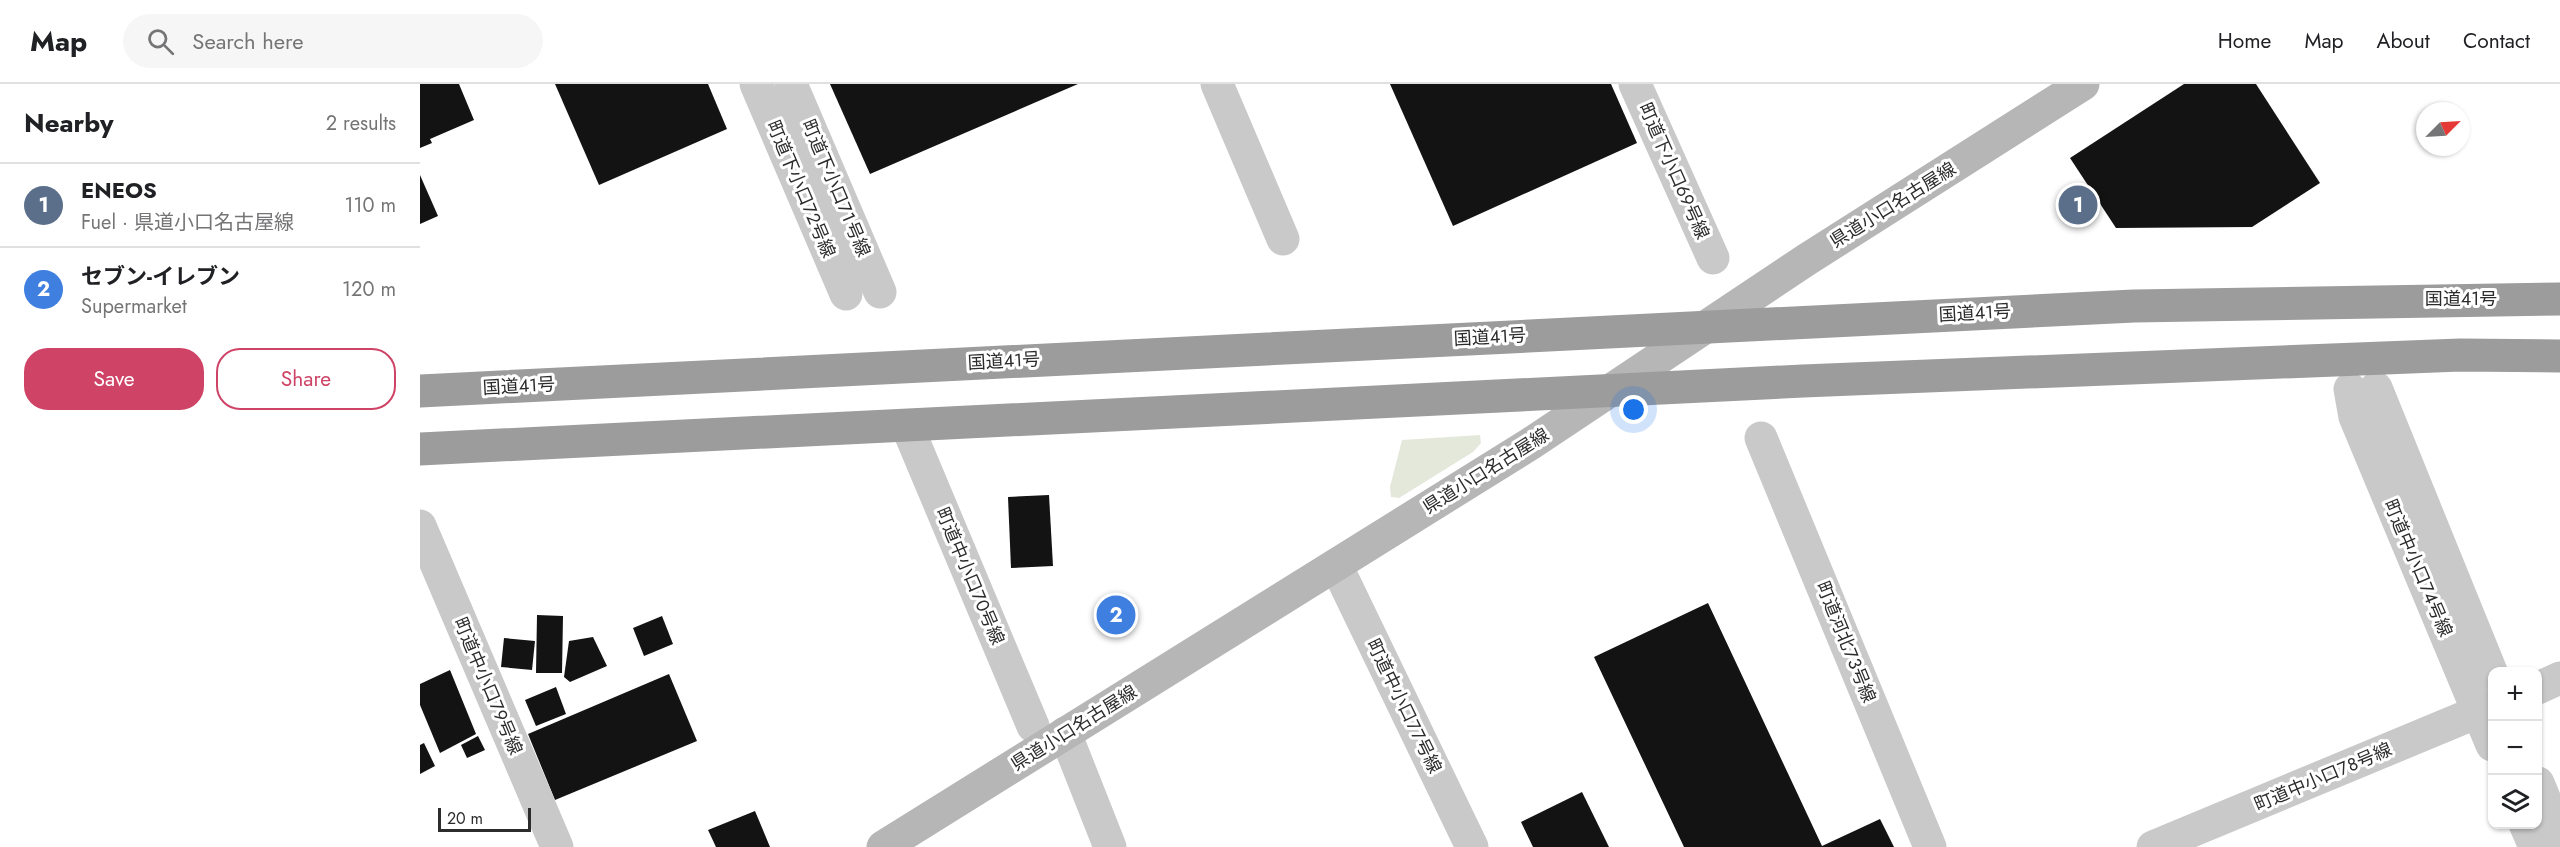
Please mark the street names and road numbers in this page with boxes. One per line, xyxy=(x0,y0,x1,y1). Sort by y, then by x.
street label: 町道下小口６９号線 xyxy=(1632,99,1716,243)
street label: 町道下小口７１号線 xyxy=(795,115,877,261)
street label: 町道下小口７２号線 xyxy=(760,116,842,262)
street label: 県道小口名古屋線 xyxy=(1825,156,1961,254)
street label: 国道41号 xyxy=(2425,286,2497,312)
street label: 国道41号 xyxy=(1938,298,2012,328)
street label: 国道41号 xyxy=(1453,322,1527,352)
street label: 国道41号 xyxy=(967,346,1041,376)
street label: 国道41号 xyxy=(482,371,556,401)
street label: 県道小口名古屋線 xyxy=(1418,422,1554,520)
street label: 町道中小口７４号線 xyxy=(2377,495,2459,641)
street label: 町道中小口７０号線 xyxy=(929,503,1011,649)
street label: 町道河北７３号線 xyxy=(1810,577,1882,707)
street label: 町道中小口７９号線 xyxy=(447,613,529,759)
street label: 町道中小口７７号線 xyxy=(1360,634,1448,778)
street label: 県道小口名古屋線 xyxy=(1006,679,1142,777)
street label: 町道中小口７８号線 xyxy=(2250,736,2396,818)

